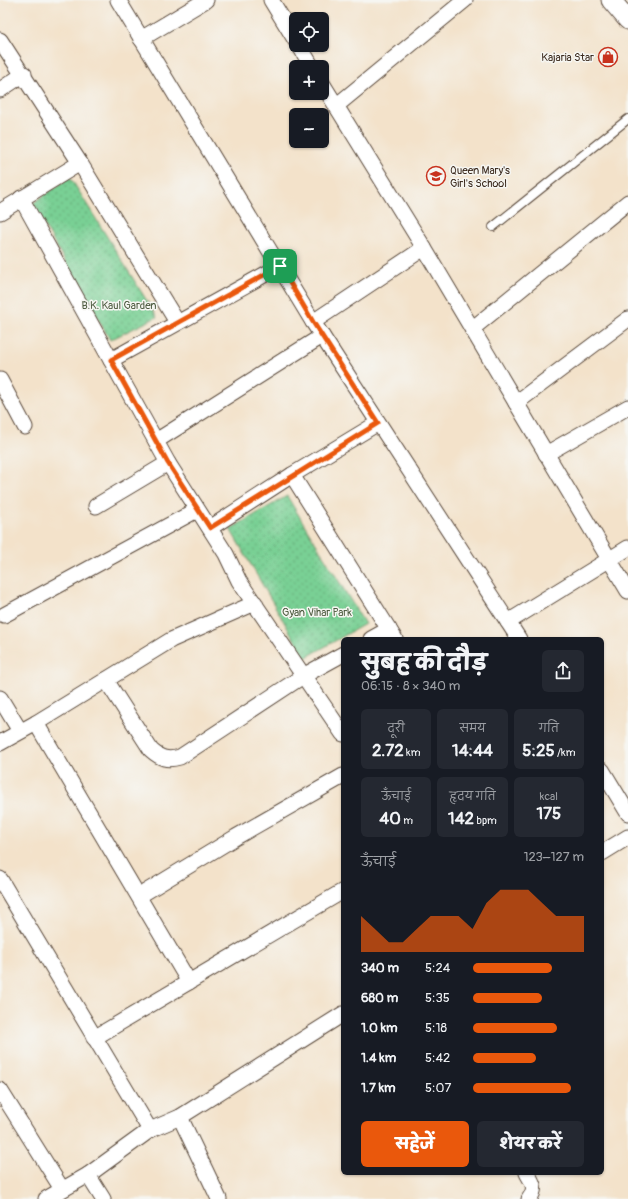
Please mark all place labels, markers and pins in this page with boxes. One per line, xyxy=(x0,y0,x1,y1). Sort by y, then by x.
shop icon: Kajaria Star xyxy=(597,46,619,68)
place label: Kajaria Star xyxy=(541,51,594,64)
place label: Queen Mary's Girl's School xyxy=(450,164,510,190)
school or university icon: Queen Mary's Girl's School xyxy=(425,165,447,187)
pin xyxy=(263,249,297,283)

